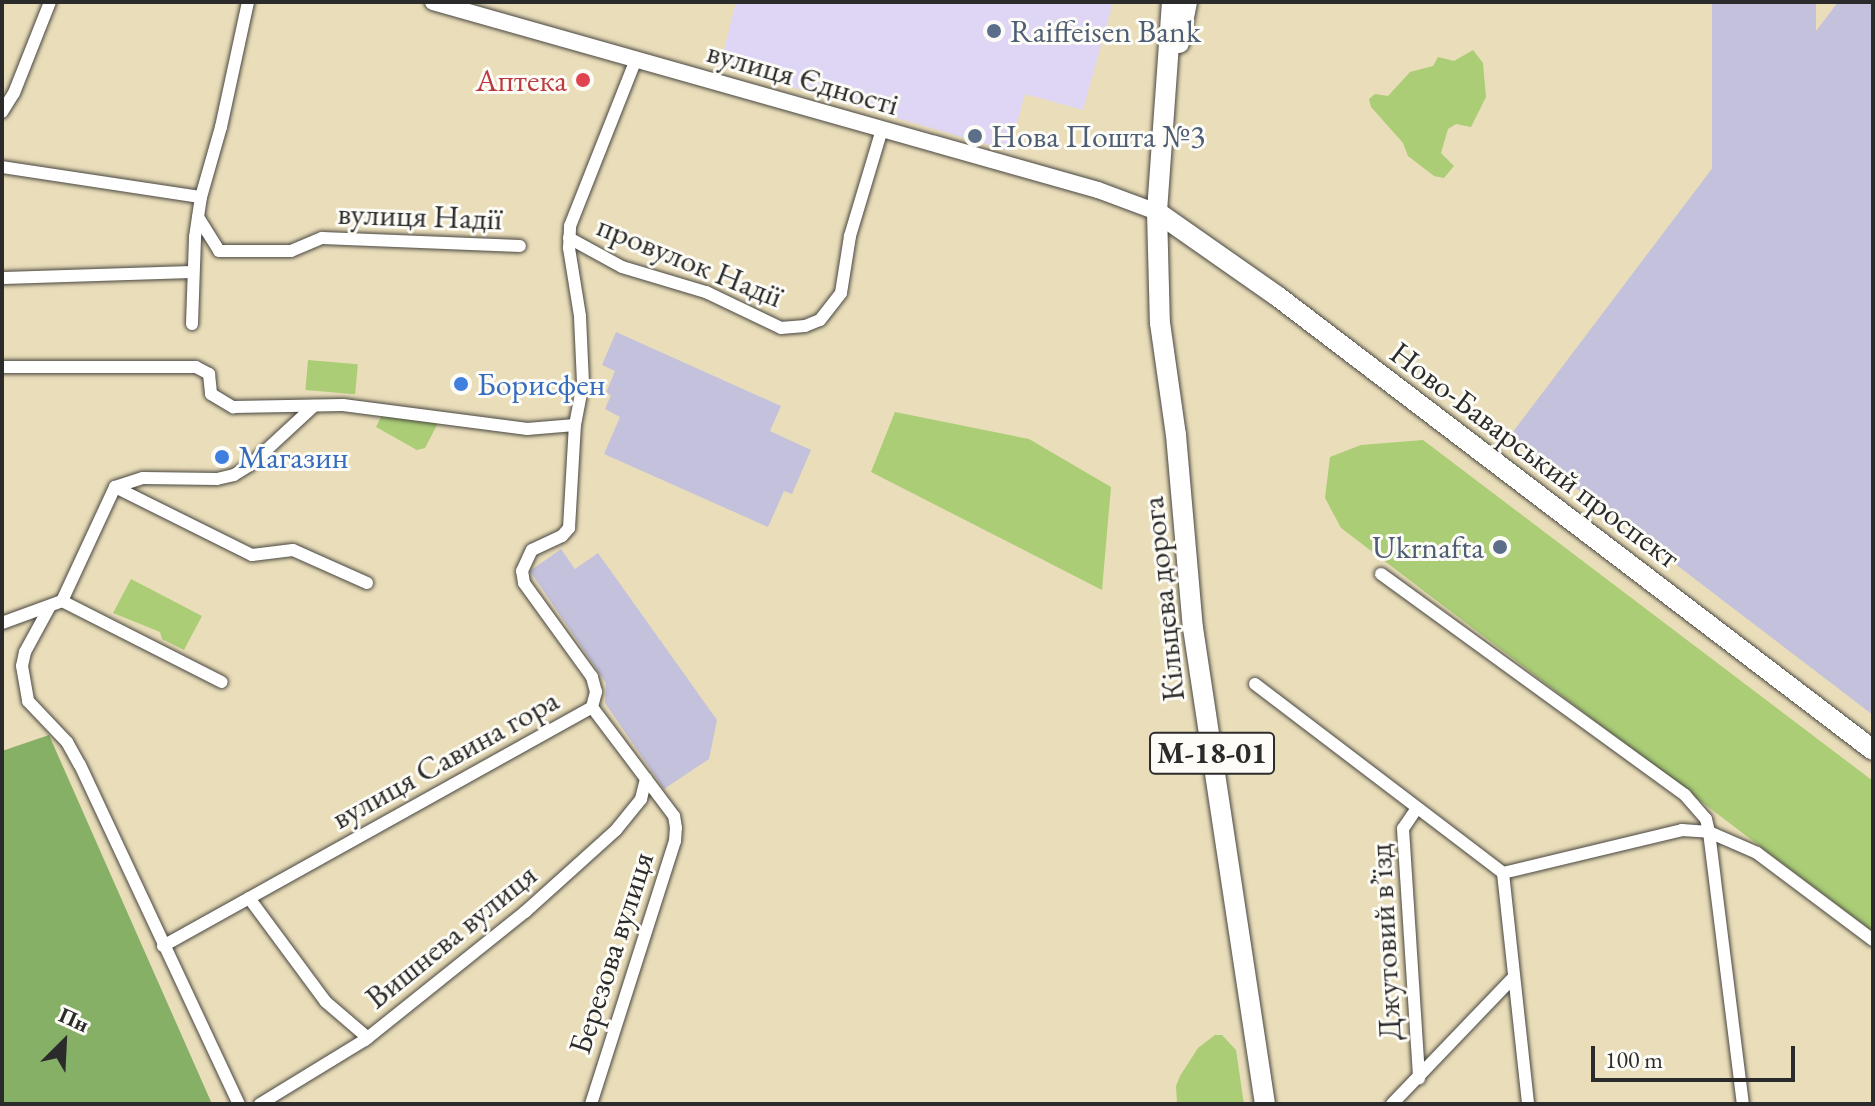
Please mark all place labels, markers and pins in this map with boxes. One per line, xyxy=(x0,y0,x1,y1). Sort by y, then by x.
place label: Raiffeisen Bank xyxy=(1010,12,1201,50)
marker: Raiffeisen Bank xyxy=(985,22,1003,40)
place label: Аптека xyxy=(476,61,567,99)
marker: Аптека xyxy=(574,71,592,89)
place label: Нова Пошта №3 xyxy=(991,117,1205,155)
marker: Нова Пошта №3 xyxy=(966,127,984,145)
place label: Борисфен xyxy=(477,365,605,403)
marker: Борисфен xyxy=(452,375,470,393)
place label: Магазин xyxy=(238,438,349,476)
marker: Магазин xyxy=(213,448,231,466)
place label: Ukrnafta xyxy=(1372,528,1484,566)
marker: Ukrnafta xyxy=(1491,538,1509,556)

